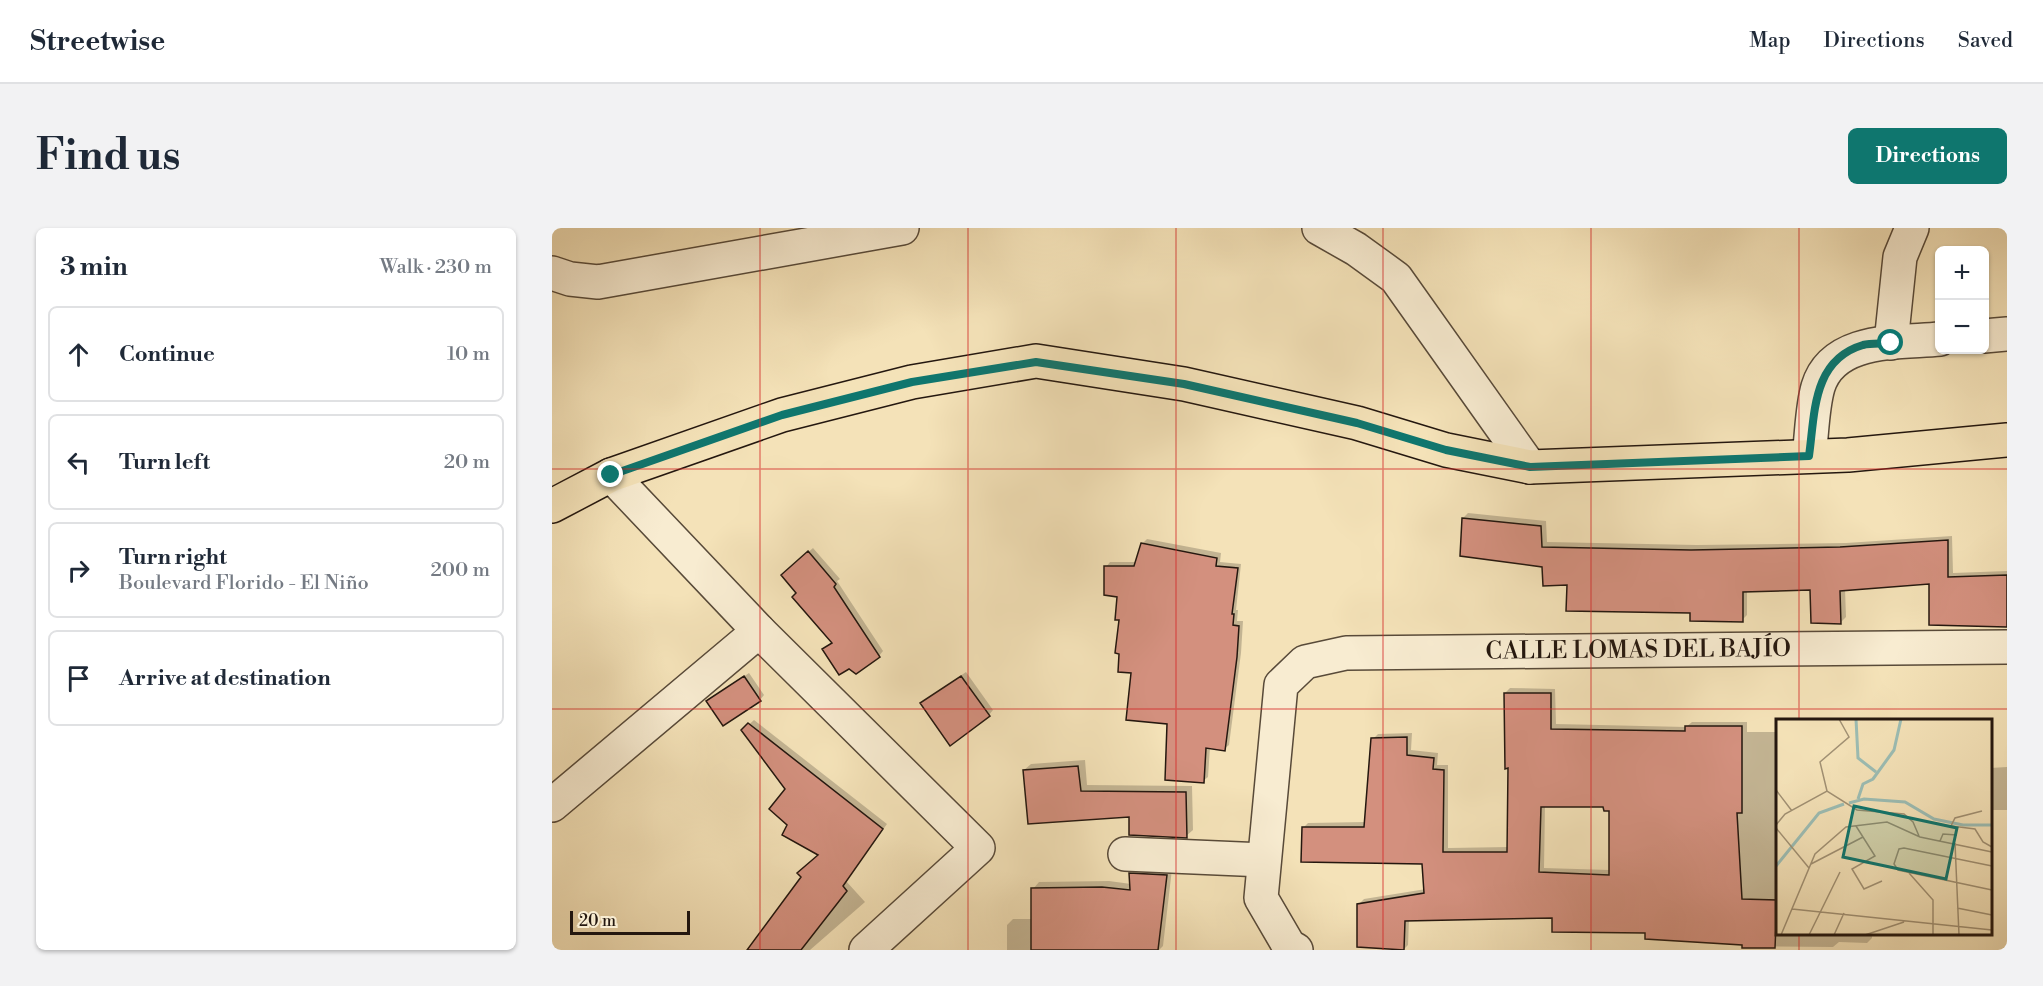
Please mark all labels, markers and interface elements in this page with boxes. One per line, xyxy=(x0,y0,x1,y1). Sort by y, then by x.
text: Streetwise xyxy=(30,24,165,59)
text: Map xyxy=(1749,28,1791,54)
text: Directions xyxy=(1824,28,1925,54)
text: Saved xyxy=(1958,28,2013,54)
button: Directions xyxy=(1848,128,2007,184)
text: Find us xyxy=(36,130,180,183)
map controls xyxy=(1935,246,1989,354)
button: + xyxy=(1935,246,1989,300)
text: 3 min xyxy=(60,251,128,283)
text: Walk · 230 m xyxy=(380,255,492,280)
button: − xyxy=(1935,300,1989,354)
route start xyxy=(1877,329,1903,355)
icon: ahead xyxy=(62,338,95,371)
text: Continue xyxy=(119,341,215,368)
text: 10 m xyxy=(447,342,490,367)
icon: left xyxy=(62,446,95,479)
text: Turn left xyxy=(119,449,210,476)
text: 20 m xyxy=(444,450,490,475)
route end xyxy=(597,461,623,487)
text: Turn right xyxy=(119,544,227,571)
icon: right xyxy=(62,554,95,587)
text: 200 m xyxy=(430,558,490,583)
text: Boulevard Florido - El Niño xyxy=(119,571,369,596)
street label: CALLE LOMAS DEL BAJÍO xyxy=(1485,633,1791,667)
icon: arrive xyxy=(62,662,95,695)
text: Arrive at destination xyxy=(119,665,331,692)
inset map xyxy=(1776,719,1992,935)
scale bar xyxy=(570,908,690,936)
text: 20 m xyxy=(579,911,616,931)

